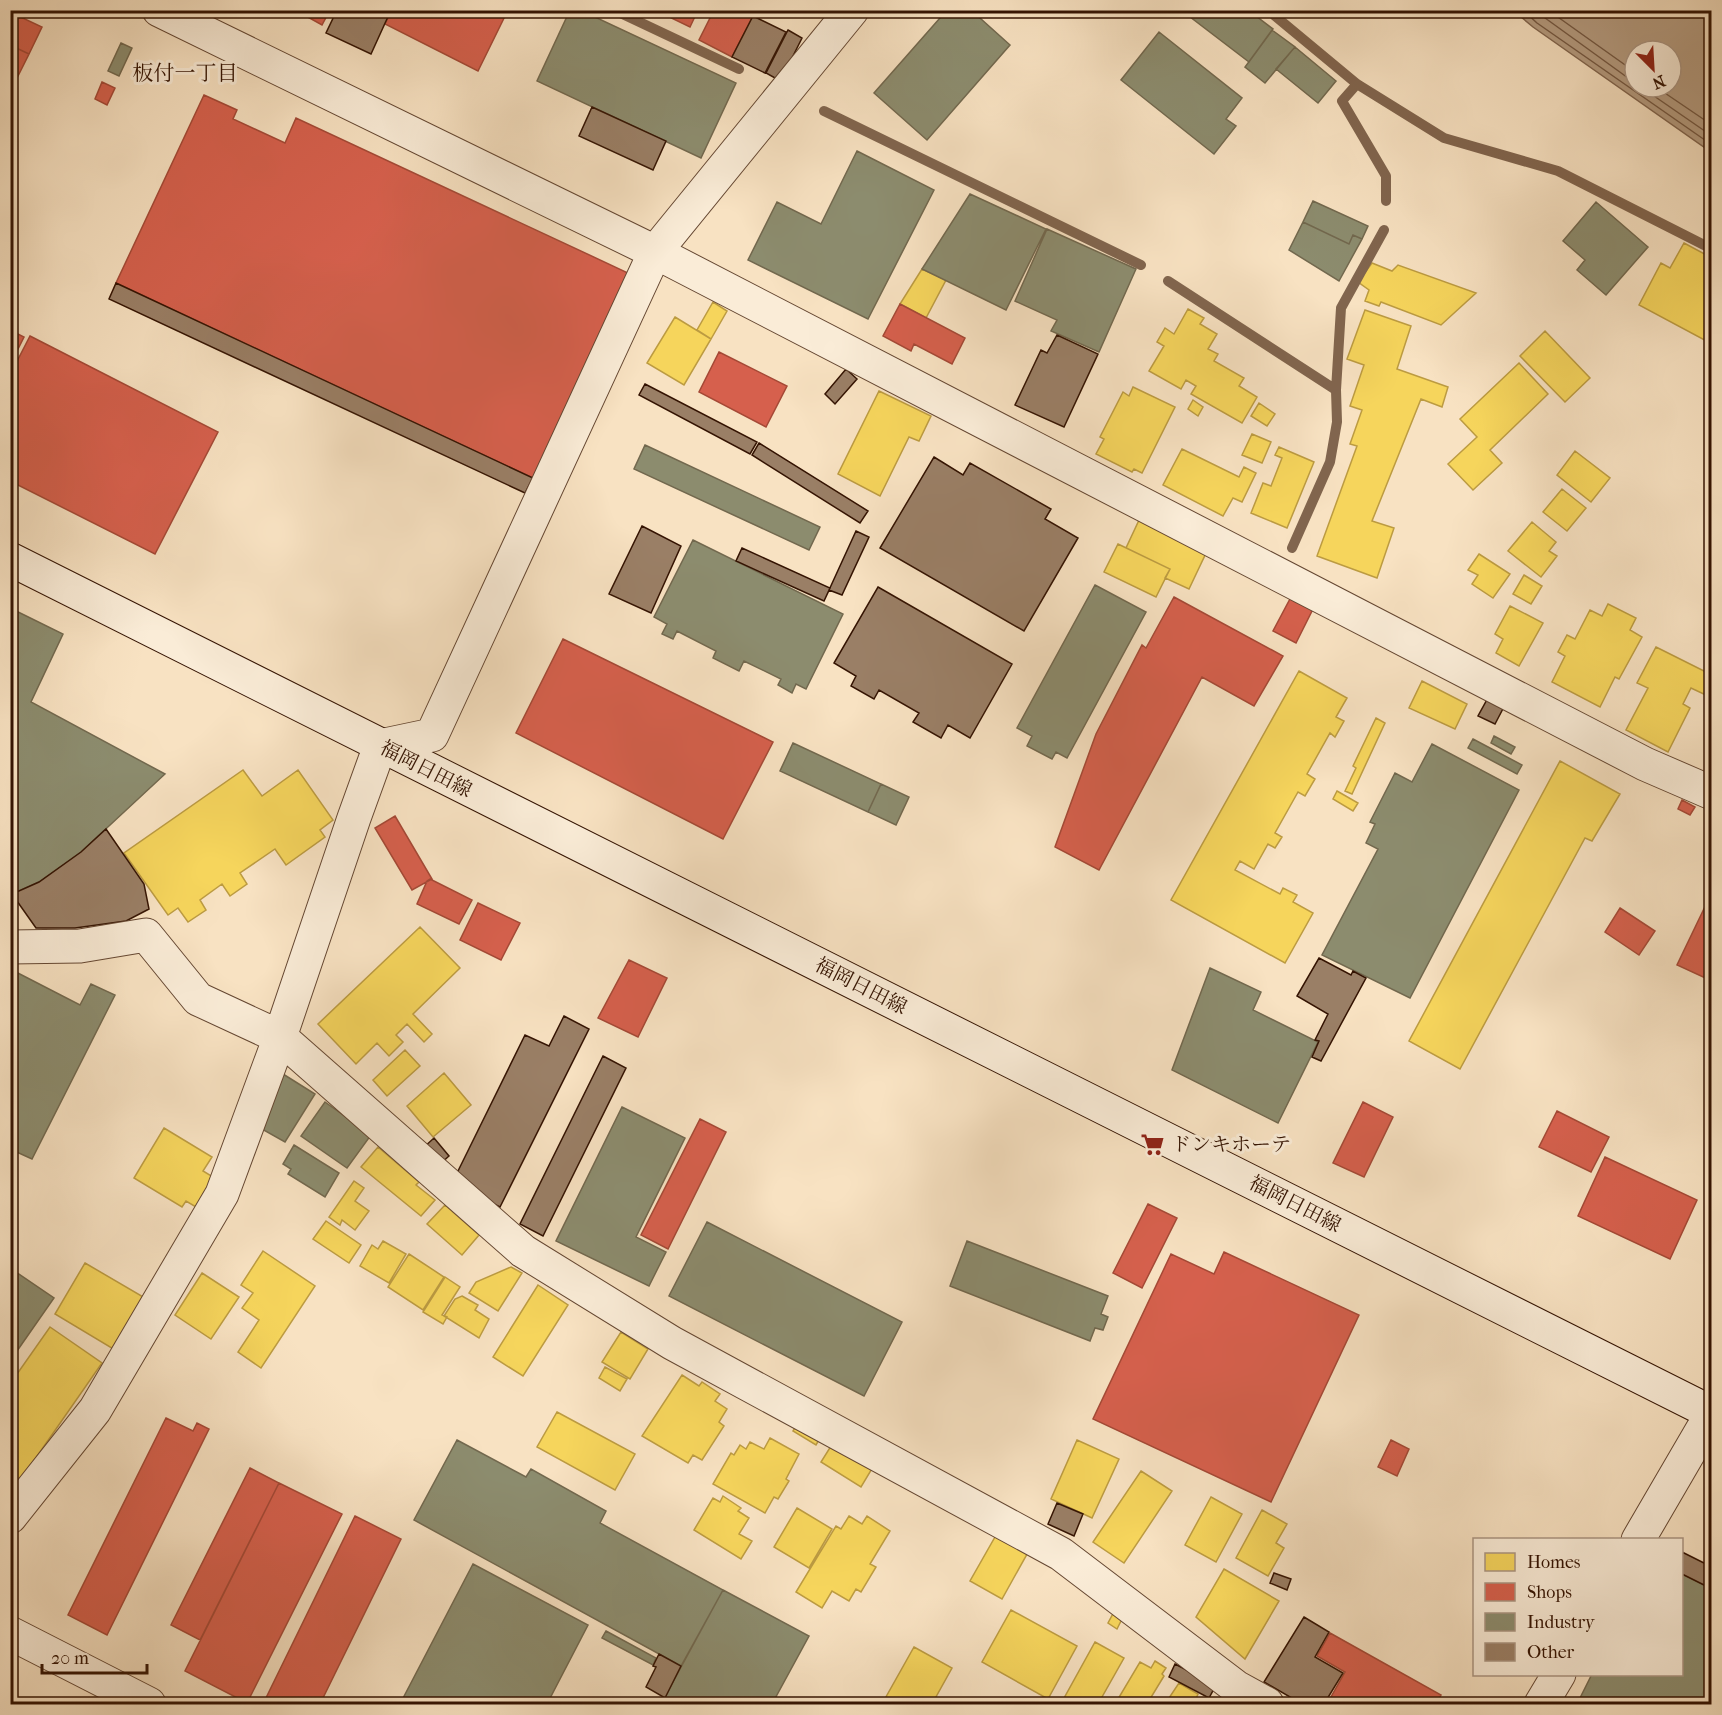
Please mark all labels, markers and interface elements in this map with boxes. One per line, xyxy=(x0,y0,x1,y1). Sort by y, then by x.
north arrow xyxy=(1623,39,1683,99)
district label: 板付一丁目 xyxy=(133,61,238,85)
text: N xyxy=(1649,71,1668,94)
street label: 福岡日田線 xyxy=(376,736,476,802)
street label: 福岡日田線 xyxy=(811,953,911,1019)
supermarket icon: ドンキホーテ xyxy=(1140,1131,1166,1157)
place label: ドンキホーテ xyxy=(1171,1133,1291,1156)
street label: 福岡日田線 xyxy=(1245,1171,1345,1237)
legend xyxy=(1473,1538,1683,1676)
text: Homes xyxy=(1527,1552,1581,1573)
text: Shops xyxy=(1527,1582,1572,1603)
text: Industry xyxy=(1527,1612,1596,1633)
scale bar xyxy=(42,1637,147,1675)
text: Other xyxy=(1527,1642,1575,1663)
text: 20 m xyxy=(51,1648,89,1669)

